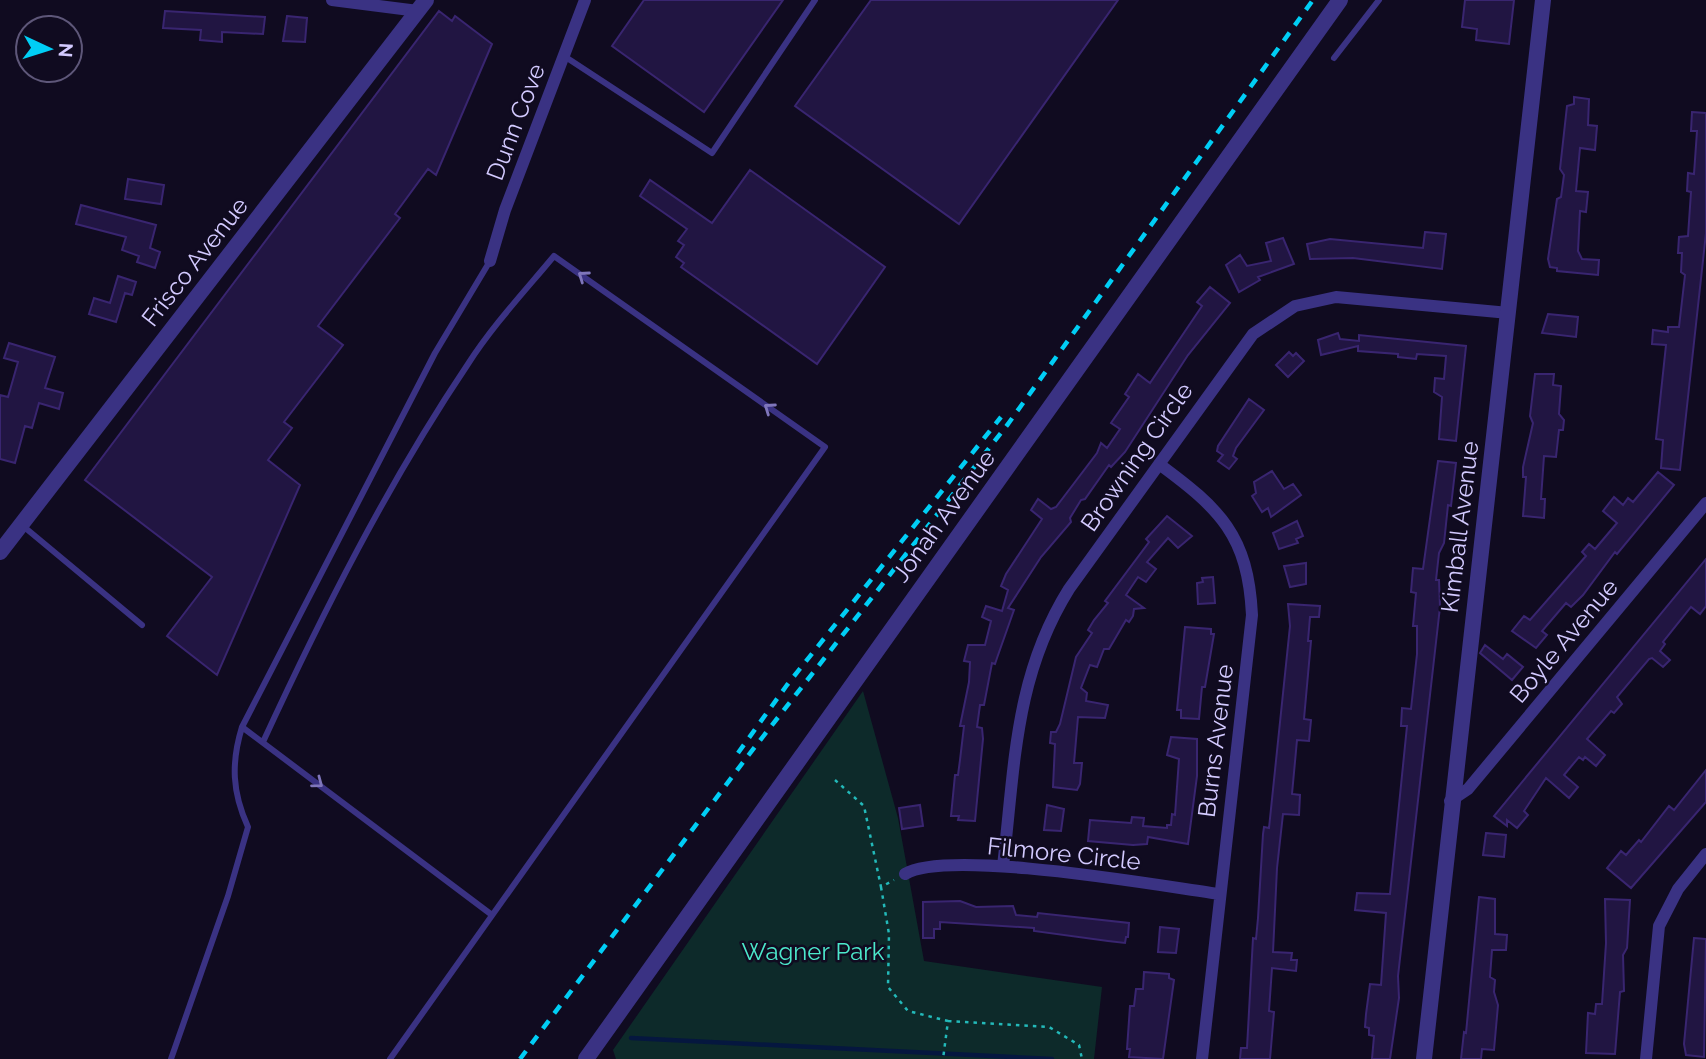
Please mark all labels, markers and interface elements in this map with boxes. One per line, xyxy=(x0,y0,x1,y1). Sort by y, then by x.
north arrow xyxy=(14,14,84,84)
text: N xyxy=(54,42,77,58)
street label: Dunn Cove xyxy=(480,60,551,184)
street label: Frisco Avenue xyxy=(135,192,254,332)
one-way arrow xyxy=(578,272,591,284)
street label: Browning Circle xyxy=(1075,377,1199,537)
one-way arrow xyxy=(764,404,777,416)
street label: Kimball Avenue xyxy=(1435,440,1484,614)
street label: Jonah Avenue xyxy=(886,444,1001,587)
street label: Boyle Avenue xyxy=(1503,573,1624,709)
street label: Burns Avenue xyxy=(1192,663,1239,819)
one-way arrow xyxy=(310,775,322,788)
street label: Filmore Circle xyxy=(986,831,1142,876)
park label: Wagner Park xyxy=(742,937,885,966)

